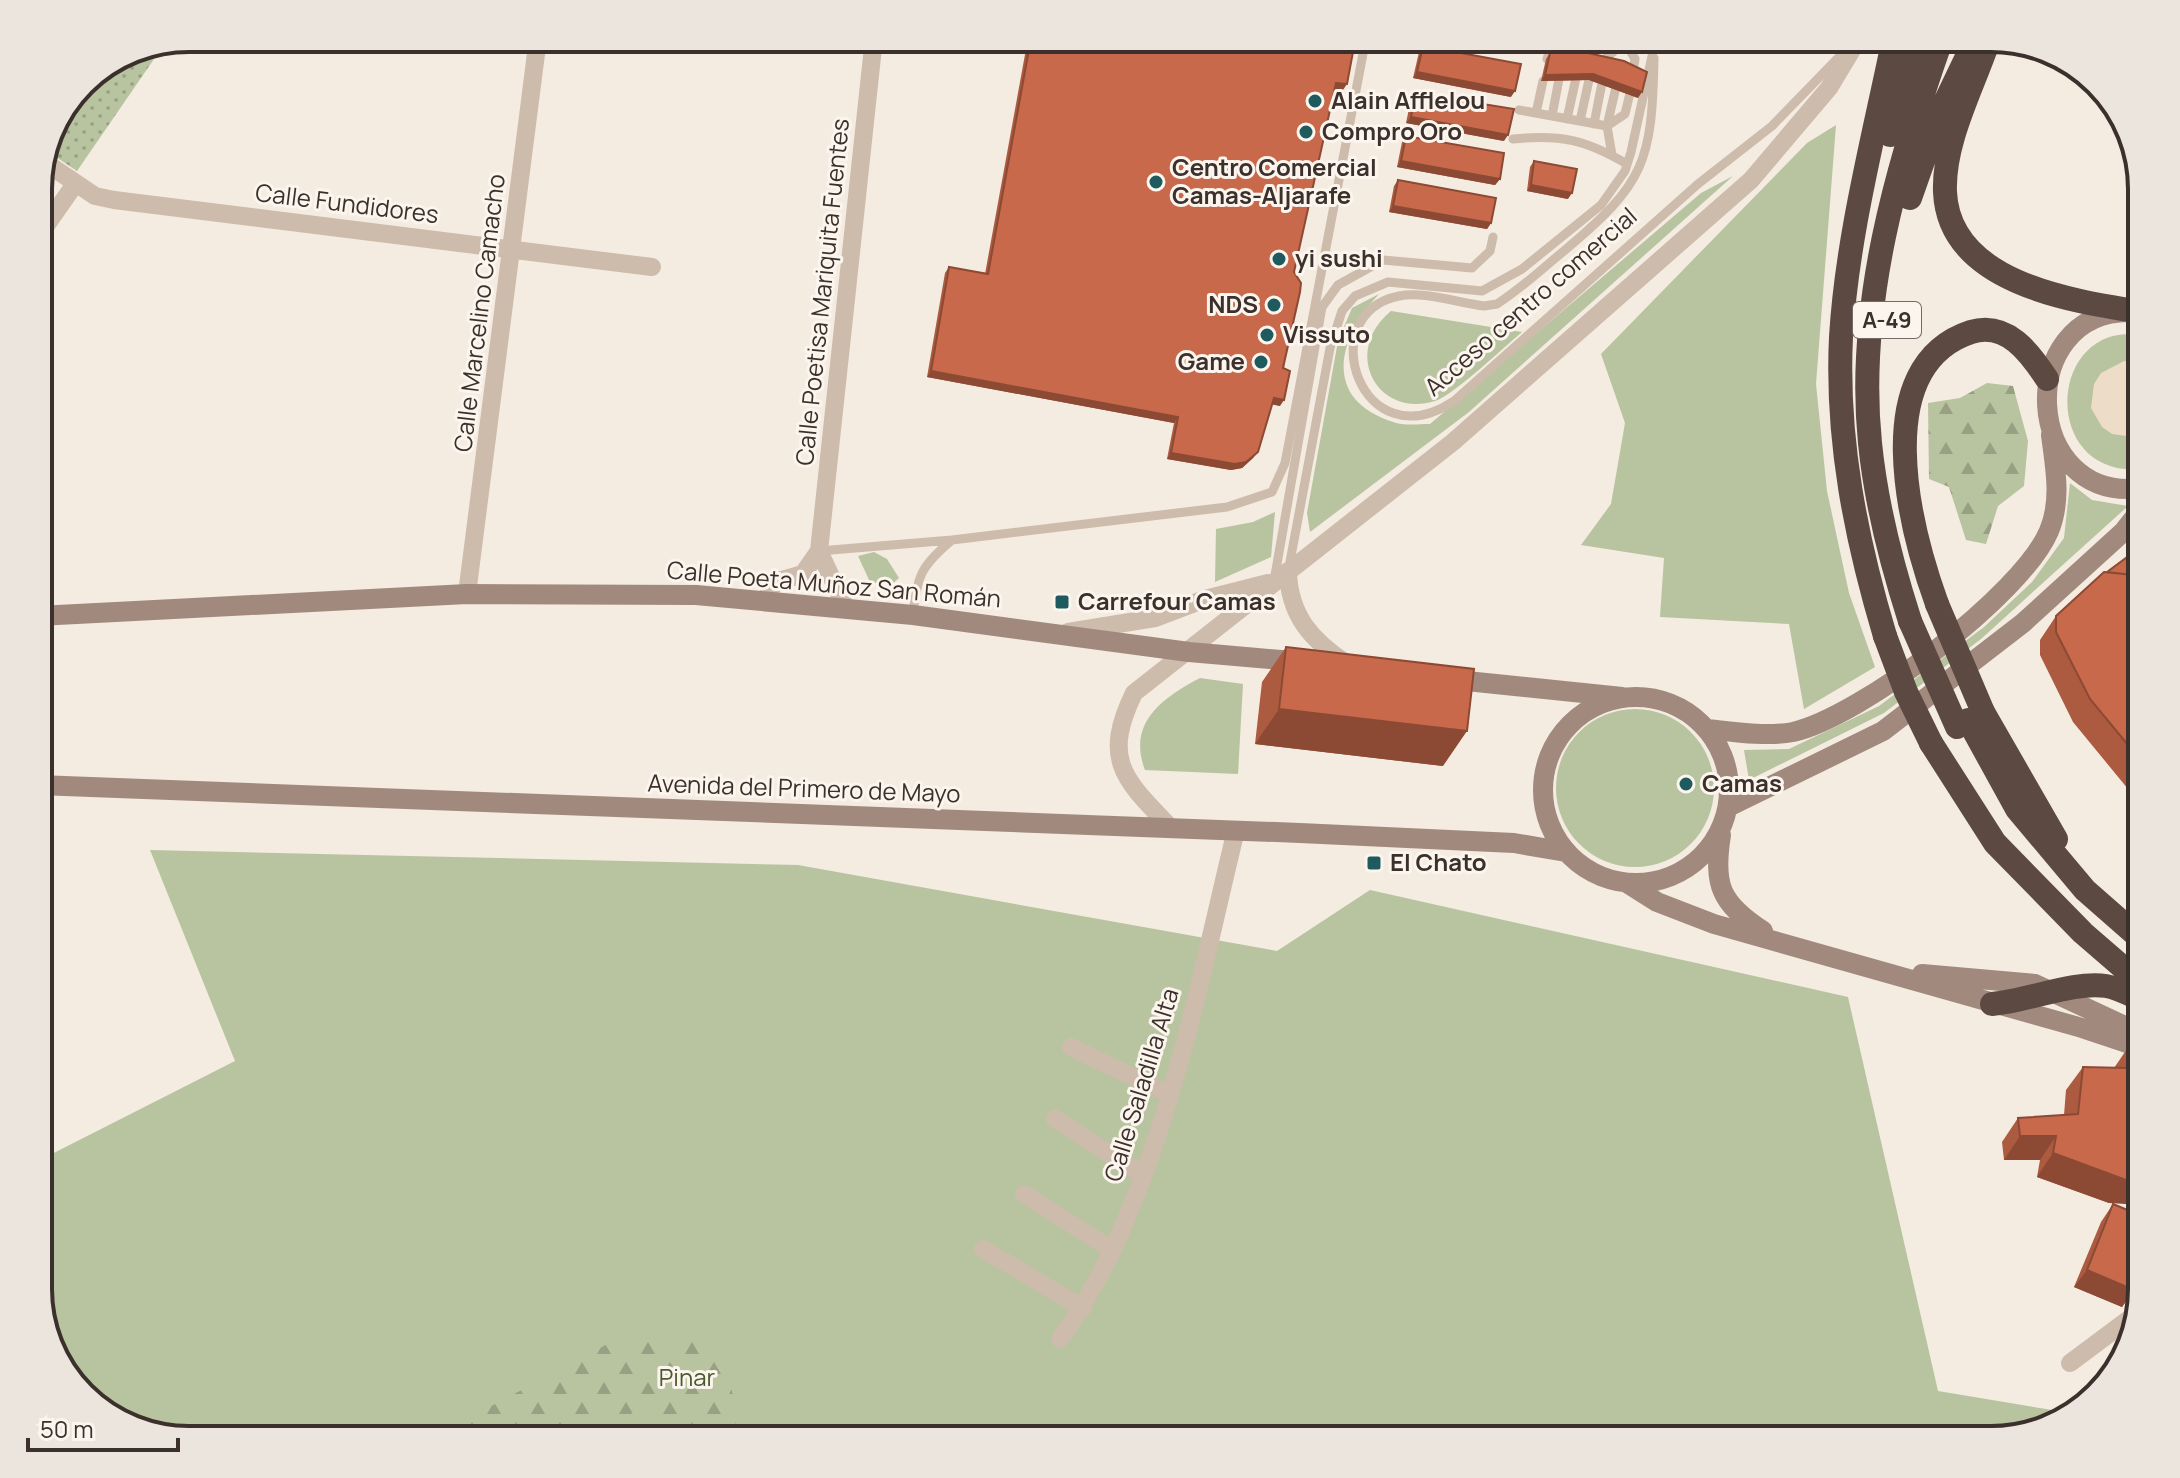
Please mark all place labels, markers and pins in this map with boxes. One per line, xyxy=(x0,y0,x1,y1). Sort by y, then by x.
place label: Alain Afflelou xyxy=(1331,83,1485,116)
marker: Alain Afflelou xyxy=(1306,92,1324,110)
place label: Compro Oro xyxy=(1322,114,1462,147)
marker: Compro Oro xyxy=(1297,123,1315,141)
place label: Centro Comercial Camas-Aljarafe xyxy=(1172,150,1377,211)
marker: Centro Comercial Camas-Aljarafe xyxy=(1147,173,1165,191)
place label: yi sushi xyxy=(1295,241,1383,274)
marker: yi sushi xyxy=(1270,250,1288,268)
place label: NDS xyxy=(1208,287,1258,320)
marker: NDS xyxy=(1265,296,1283,314)
place label: Vissuto xyxy=(1283,317,1370,350)
marker: Vissuto xyxy=(1258,326,1276,344)
place label: Game xyxy=(1178,344,1245,377)
marker: Game xyxy=(1252,353,1270,371)
place label: Carrefour Camas xyxy=(1078,584,1276,617)
marker: Carrefour Camas xyxy=(1053,593,1071,611)
place label: Camas xyxy=(1702,766,1782,799)
marker: Camas xyxy=(1677,775,1695,793)
place label: El Chato xyxy=(1390,845,1487,878)
marker: El Chato xyxy=(1365,854,1383,872)

